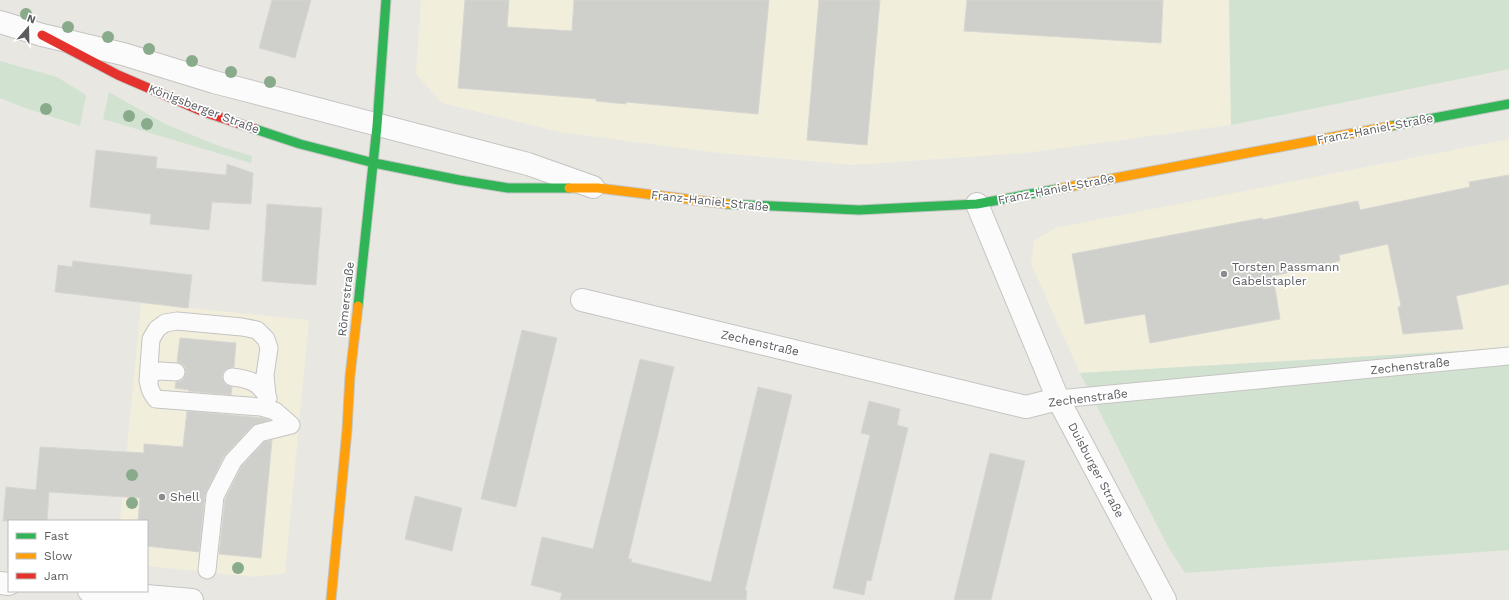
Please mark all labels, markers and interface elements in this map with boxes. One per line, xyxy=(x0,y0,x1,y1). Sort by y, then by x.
north arrow xyxy=(8,8,48,48)
text: N xyxy=(25,12,37,27)
street label: Königsberger Straße xyxy=(147,81,261,137)
street label: Franz-Haniel-Straße xyxy=(1316,111,1435,147)
street label: Franz-Haniel-Straße xyxy=(997,171,1116,207)
street label: Franz-Haniel-Straße xyxy=(650,188,770,214)
place label: Torsten Passmann Gabelstapler xyxy=(1232,260,1339,288)
street label: Römerstraße xyxy=(335,261,357,337)
marker: Torsten Passmann Gabelstapler xyxy=(1219,269,1229,279)
street label: Zechenstraße xyxy=(719,327,801,359)
street label: Zechenstraße xyxy=(1370,355,1451,377)
street label: Zechenstraße xyxy=(1047,386,1129,410)
street label: Duisburger Straße xyxy=(1065,420,1127,520)
place label: Shell xyxy=(170,490,200,504)
marker: Shell xyxy=(157,492,167,502)
legend xyxy=(8,520,148,592)
text: Fast xyxy=(44,529,69,543)
text: Slow xyxy=(44,549,72,563)
text: Jam xyxy=(44,569,69,583)

